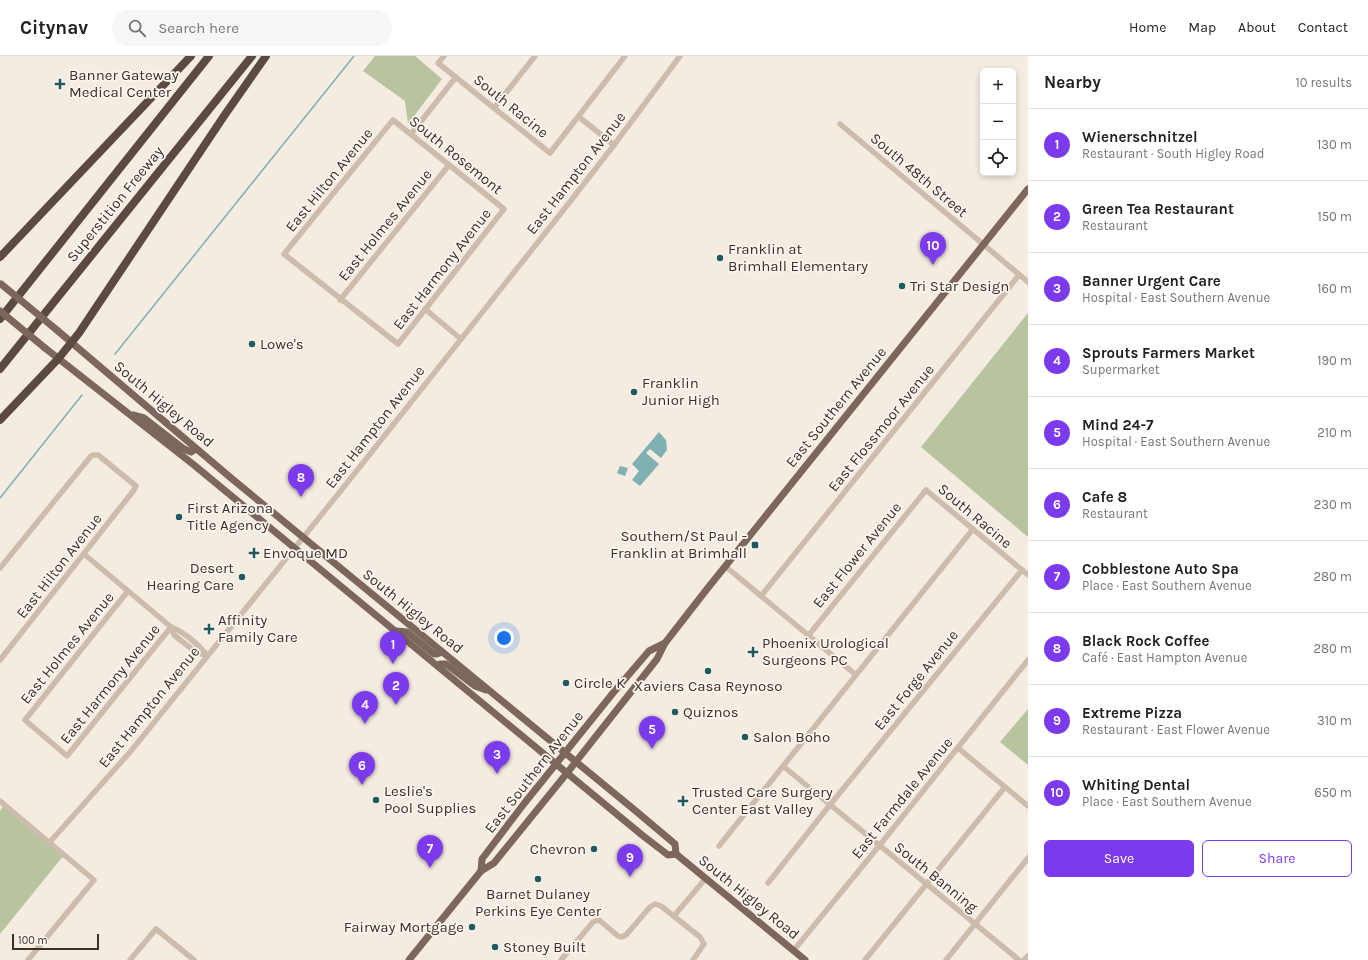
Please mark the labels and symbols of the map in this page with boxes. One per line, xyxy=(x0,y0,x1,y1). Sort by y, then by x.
place label: Banner Gateway Medical Center xyxy=(69,66,179,101)
street label: South Racine xyxy=(470,70,552,142)
marker: Banner Gateway Medical Center xyxy=(54,78,66,90)
street label: East Hampton Avenue xyxy=(523,108,629,238)
street label: South Rosemont xyxy=(406,112,506,198)
street label: East Hilton Avenue xyxy=(282,124,376,236)
street label: South 48th Street xyxy=(867,129,972,221)
street label: Superstition Freeway xyxy=(63,142,167,266)
street label: East Holmes Avenue xyxy=(334,165,436,285)
street label: East Harmony Avenue xyxy=(389,205,495,333)
pin: 10 xyxy=(920,232,946,265)
place label: Franklin at Brimhall Elementary xyxy=(728,240,868,275)
marker: Franklin at Brimhall Elementary xyxy=(715,253,725,263)
place label: Tri Star Design xyxy=(910,277,1009,295)
marker: Tri Star Design xyxy=(897,281,907,291)
place label: Lowe's xyxy=(260,335,304,353)
marker: Lowe's xyxy=(247,339,257,349)
street label: East Southern Avenue xyxy=(782,343,890,471)
street label: South Higley Road xyxy=(111,357,217,451)
street label: East Flossmoor Avenue xyxy=(824,361,938,495)
street label: East Hampton Avenue xyxy=(322,362,428,492)
place label: Franklin Junior High xyxy=(642,374,720,409)
marker: Franklin Junior High xyxy=(629,387,639,397)
pin: 8 xyxy=(288,464,314,497)
street label: South Racine xyxy=(934,480,1016,552)
street label: East Flower Avenue xyxy=(809,498,905,612)
place label: First Arizona Title Agency xyxy=(187,499,273,534)
street label: East Hilton Avenue xyxy=(12,510,106,622)
marker: First Arizona Title Agency xyxy=(174,512,184,522)
place label: Southern/St Paul - Franklin at Brimhall xyxy=(610,527,747,562)
marker: Southern/St Paul - Franklin at Brimhall xyxy=(750,540,760,550)
place label: Envoque MD xyxy=(263,544,348,562)
marker: Envoque MD xyxy=(248,547,260,559)
place label: Desert Hearing Care xyxy=(146,559,234,594)
street label: South Higley Road xyxy=(359,565,467,657)
marker: Desert Hearing Care xyxy=(237,572,247,582)
street label: East Holmes Avenue xyxy=(16,588,118,708)
place label: Affinity Family Care xyxy=(218,611,298,646)
street label: East Harmony Avenue xyxy=(56,621,164,747)
marker: Affinity Family Care xyxy=(203,623,215,635)
street label: East Forge Avenue xyxy=(870,626,962,734)
your location xyxy=(494,628,514,648)
pin: 1 xyxy=(380,631,406,664)
place label: Phoenix Urological Surgeons PC xyxy=(762,634,889,669)
street label: East Hampton Avenue xyxy=(95,643,203,771)
marker: Phoenix Urological Surgeons PC xyxy=(747,646,759,658)
marker: Xaviers Casa Reynoso xyxy=(703,666,713,676)
pin: 2 xyxy=(383,672,409,705)
place label: Circle K xyxy=(574,674,625,692)
place label: Xaviers Casa Reynoso xyxy=(634,677,782,695)
marker: Circle K xyxy=(561,678,571,688)
pin: 4 xyxy=(352,691,378,724)
place label: Quiznos xyxy=(683,703,739,721)
street label: East Southern Avenue xyxy=(481,707,587,837)
marker: Quiznos xyxy=(670,707,680,717)
pin: 5 xyxy=(639,716,665,749)
place label: Salon Boho xyxy=(753,728,830,746)
marker: Salon Boho xyxy=(740,732,750,742)
street label: East Farmdale Avenue xyxy=(848,734,956,862)
pin: 3 xyxy=(484,741,510,774)
pin: 6 xyxy=(349,752,375,785)
place label: Leslie's Pool Supplies xyxy=(384,782,476,817)
place label: Trusted Care Surgery Center East Valley xyxy=(692,783,833,818)
marker: Leslie's Pool Supplies xyxy=(371,795,381,805)
marker: Trusted Care Surgery Center East Valley xyxy=(677,795,689,807)
pin: 7 xyxy=(417,835,443,868)
street label: South Banning xyxy=(891,838,982,917)
place label: Chevron xyxy=(530,840,586,858)
marker: Chevron xyxy=(589,844,599,854)
pin: 9 xyxy=(617,844,643,877)
street label: South Higley Road xyxy=(695,851,803,943)
marker: Barnet Dulaney Perkins Eye Center xyxy=(533,874,543,884)
place label: Barnet Dulaney Perkins Eye Center xyxy=(475,885,602,920)
place label: Fairway Mortgage xyxy=(344,918,464,936)
marker: Fairway Mortgage xyxy=(467,922,477,932)
scale bar xyxy=(12,932,99,951)
place label: Stoney Built xyxy=(503,938,586,956)
marker: Stoney Built xyxy=(490,942,500,952)

